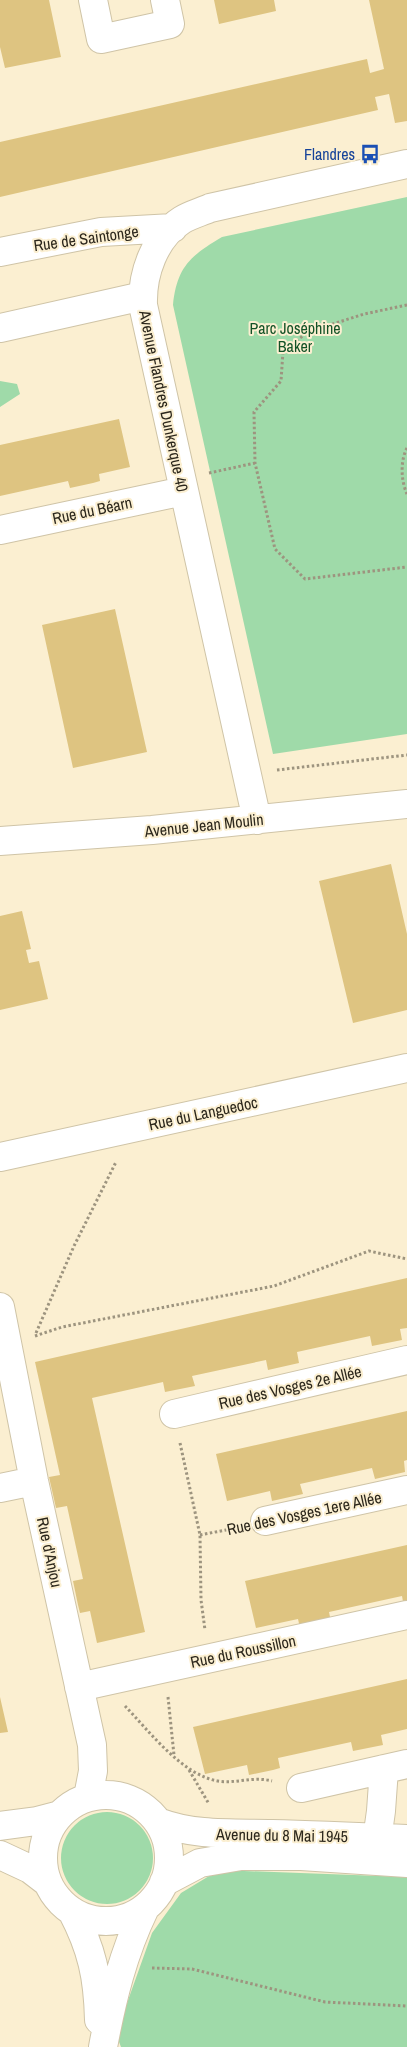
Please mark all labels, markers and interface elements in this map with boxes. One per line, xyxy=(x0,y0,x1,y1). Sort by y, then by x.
place label: Flandres xyxy=(304,143,355,165)
bus stop icon: Flandres xyxy=(359,143,381,165)
street label: Rue de Saintonge xyxy=(32,220,140,256)
street label: Avenue Flandres Dunkerque 40 xyxy=(134,307,194,494)
park label: Parc Joséphine Baker xyxy=(249,317,341,357)
street label: Rue du Béarn xyxy=(50,491,134,529)
street label: Avenue Jean Moulin xyxy=(142,808,265,842)
street label: Rue du Languedoc xyxy=(146,1091,260,1135)
street label: Rue des Vosges 2e Allée xyxy=(216,1360,364,1414)
street label: Rue des Vosges 1ere Allée xyxy=(225,1486,383,1540)
street label: Rue d'Anjou xyxy=(32,1515,68,1589)
street label: Rue du Roussillon xyxy=(188,1629,298,1673)
street label: Avenue du 8 Mai 1945 xyxy=(215,1823,348,1847)

